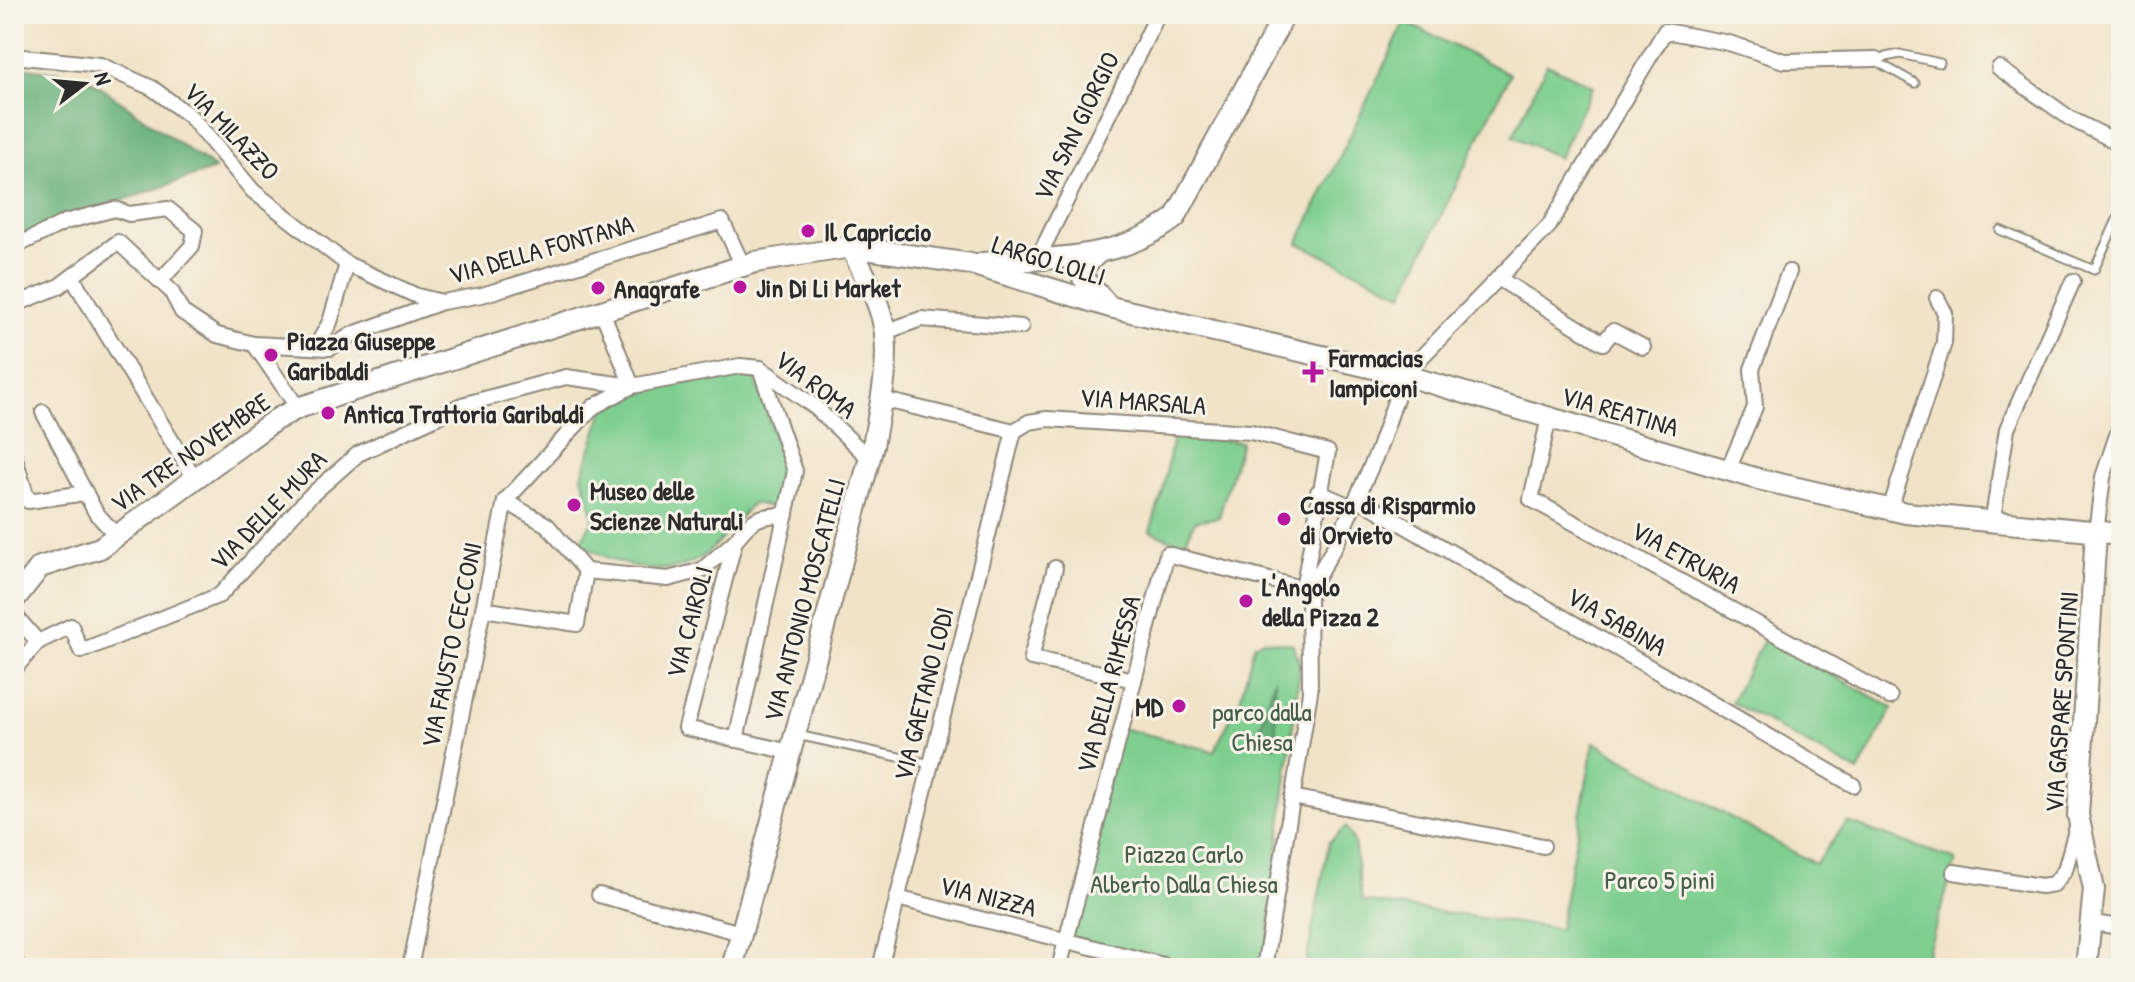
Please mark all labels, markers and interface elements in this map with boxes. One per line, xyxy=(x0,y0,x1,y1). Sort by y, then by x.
north arrow xyxy=(44,44,124,124)
street label: VIA SAN GIORGIO xyxy=(1025,46,1127,206)
text: N xyxy=(87,69,119,89)
street label: VIA MILAZZO xyxy=(176,74,288,188)
street label: VIA DELLA FONTANA xyxy=(445,206,638,292)
place label: Il Capriccio xyxy=(824,214,931,250)
marker: Il Capriccio xyxy=(799,222,817,240)
street label: LARGO LOLLI xyxy=(988,226,1110,294)
place label: Jin Di Li Market xyxy=(756,270,902,305)
place label: Anagrafe xyxy=(614,271,701,307)
marker: Jin Di Li Market xyxy=(731,278,749,296)
marker: Anagrafe xyxy=(589,279,607,297)
place label: Piazza Giuseppe Garibaldi xyxy=(287,323,436,388)
place label: Farmacias Iampiconi xyxy=(1328,340,1423,406)
street label: VIA ROMA xyxy=(768,342,864,426)
marker: Piazza Giuseppe Garibaldi xyxy=(262,346,280,364)
marker: Farmacias Iampiconi xyxy=(1304,363,1322,381)
street label: VIA REATINA xyxy=(1557,378,1683,444)
street label: VIA MARSALA xyxy=(1079,379,1208,423)
street label: VIA TRE NOVEMBRE xyxy=(103,384,277,520)
place label: Antica Trattoria Garibaldi xyxy=(344,396,585,431)
marker: Antica Trattoria Garibaldi xyxy=(319,404,337,422)
street label: VIA DELLE MURA xyxy=(202,442,334,578)
place label: Museo delle Scienze Naturali xyxy=(590,473,744,538)
street label: VIA ANTONIO MOSCATELLI xyxy=(755,474,853,726)
place label: Cassa di Risparmio di Orvieto xyxy=(1300,487,1476,552)
marker: Museo delle Scienze Naturali xyxy=(565,496,583,514)
marker: Cassa di Risparmio di Orvieto xyxy=(1275,510,1293,528)
street label: VIA ETRURIA xyxy=(1625,513,1747,601)
street label: VIA FAUSTO CECCONI xyxy=(412,539,490,751)
street label: VIA CAIROLI xyxy=(657,562,721,682)
place label: L'Angolo della Pizza 2 xyxy=(1262,569,1380,634)
street label: VIA SABINA xyxy=(1561,578,1674,664)
street label: VIA GASPARE SPONTINI xyxy=(2036,590,2086,814)
street label: VIA DELLA RIMESSA xyxy=(1067,591,1149,777)
marker: L'Angolo della Pizza 2 xyxy=(1237,592,1255,610)
street label: VIA GAETANO LODI xyxy=(885,604,961,784)
place label: MD xyxy=(1135,689,1164,724)
park label: parco dalla Chiesa xyxy=(1212,694,1312,759)
marker: MD xyxy=(1170,697,1188,715)
park label: Piazza Carlo Alberto Dalla Chiesa xyxy=(1090,836,1278,901)
park label: Parco 5 pini xyxy=(1605,862,1715,897)
street label: VIA NIZZA xyxy=(936,867,1040,925)

